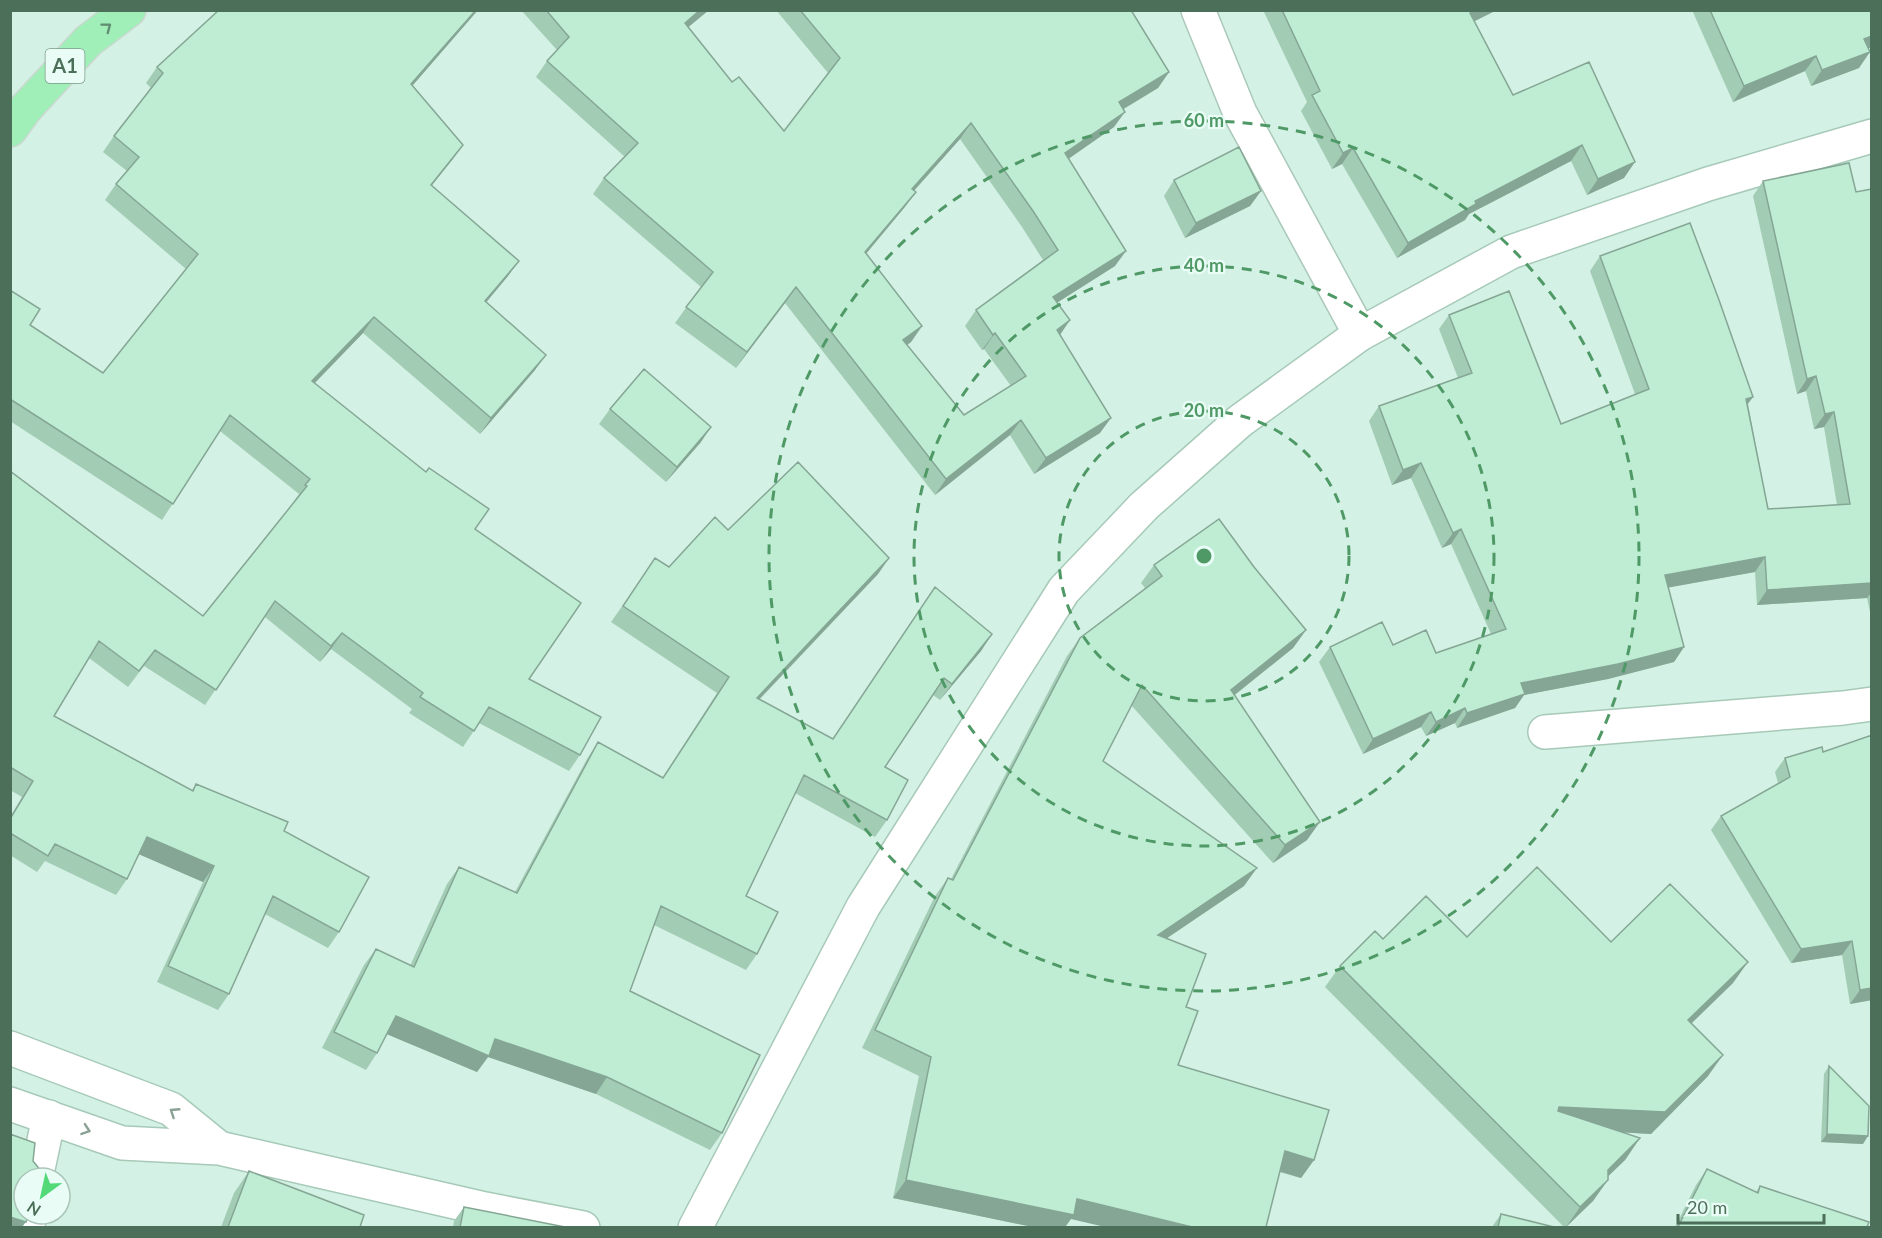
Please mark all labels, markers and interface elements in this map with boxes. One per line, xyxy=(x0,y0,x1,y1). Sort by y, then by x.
one-way arrow xyxy=(101,23,112,34)
road number: A1 xyxy=(46,49,84,83)
text: 60 m xyxy=(1184,109,1224,131)
text: 40 m xyxy=(1184,254,1224,276)
text: 20 m xyxy=(1184,399,1224,421)
centre of rings xyxy=(1194,546,1214,566)
one-way arrow xyxy=(169,1108,180,1119)
one-way arrow xyxy=(80,1123,90,1136)
north arrow xyxy=(12,1166,72,1226)
scale bar xyxy=(1678,1187,1824,1225)
text: 20 m xyxy=(1687,1196,1727,1218)
text: N xyxy=(23,1198,44,1220)

